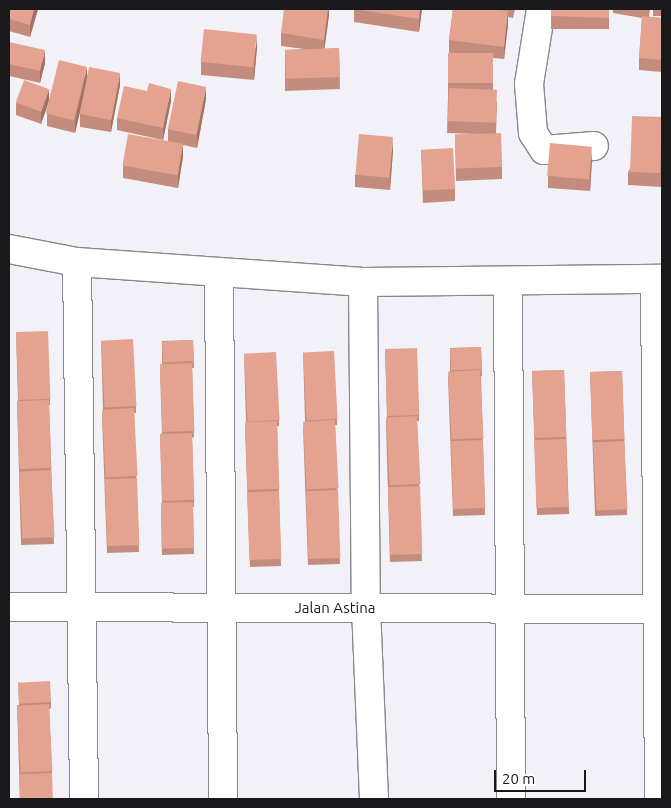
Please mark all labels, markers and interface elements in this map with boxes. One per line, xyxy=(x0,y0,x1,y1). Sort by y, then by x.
street label: Jalan Astina xyxy=(294,599,376,617)
scale bar xyxy=(496,760,588,792)
text: 20 m xyxy=(502,770,535,787)

